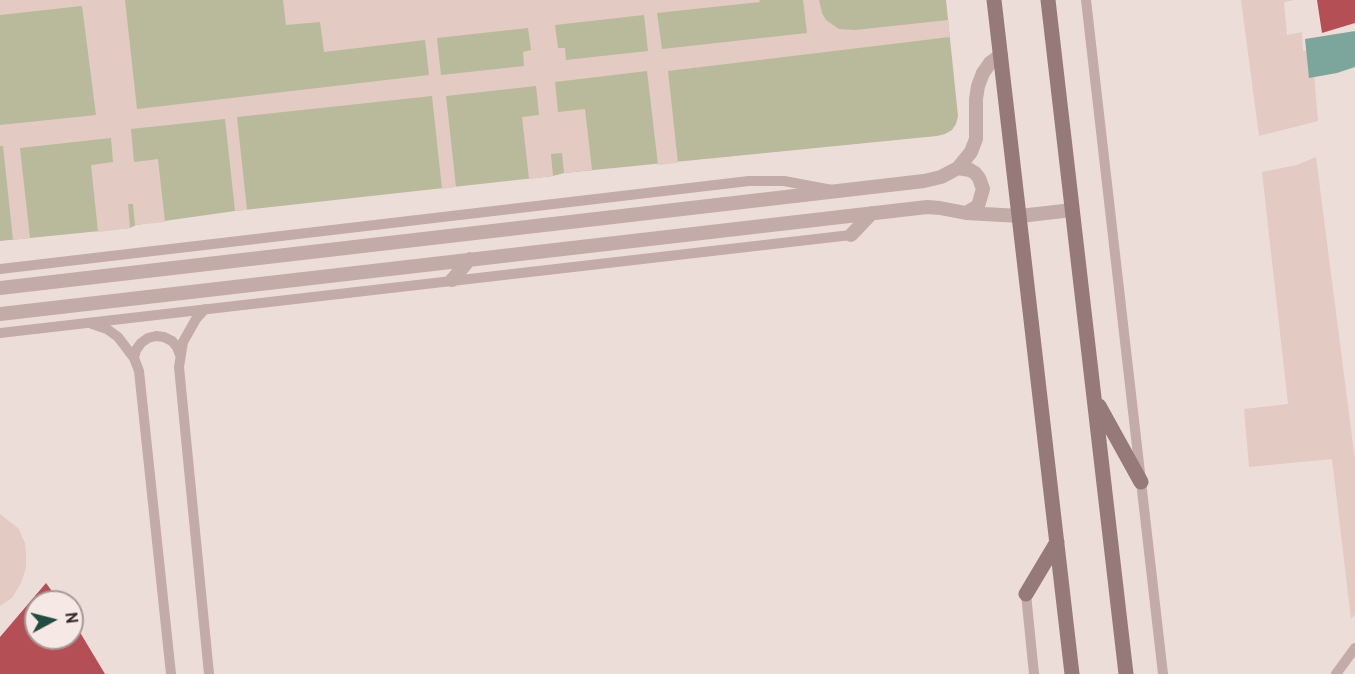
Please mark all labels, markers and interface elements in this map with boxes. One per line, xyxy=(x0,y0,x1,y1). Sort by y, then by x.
north arrow xyxy=(24,590,84,650)
text: N xyxy=(59,611,81,625)

